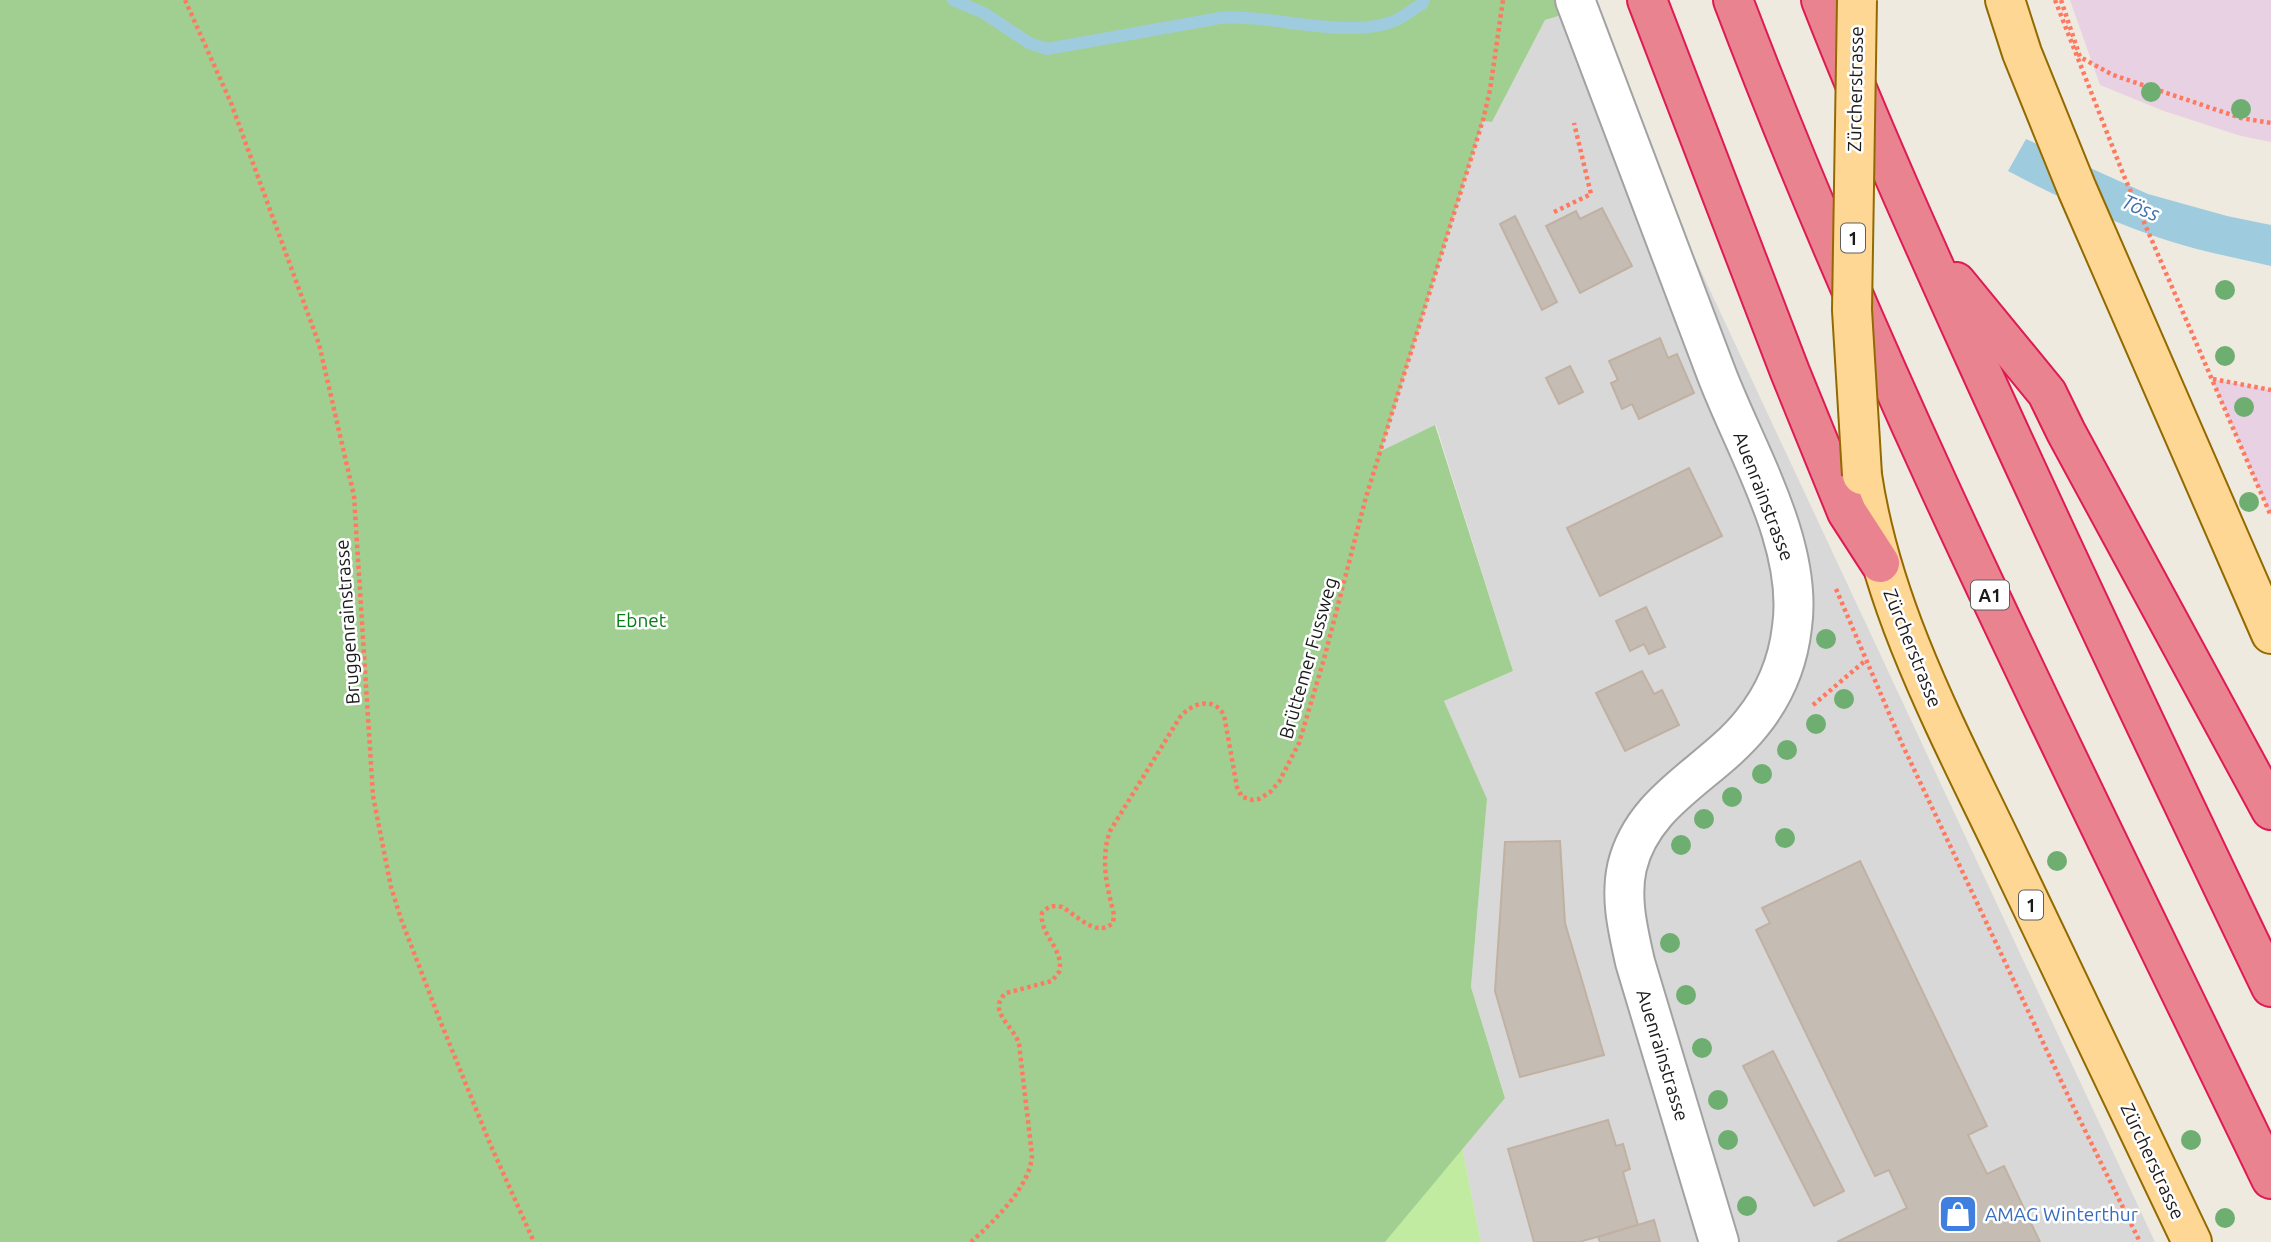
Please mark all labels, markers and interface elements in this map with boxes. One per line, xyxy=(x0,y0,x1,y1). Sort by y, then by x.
street label: Zürcherstrasse xyxy=(1843,26,1867,152)
water label: Töss xyxy=(2118,188,2164,226)
road number: 1 xyxy=(1841,224,1865,252)
street label: Auenrainstrasse xyxy=(1729,428,1799,564)
street label: Bruggenrainstrasse xyxy=(330,539,364,705)
street label: Brüttemer Fussweg xyxy=(1274,575,1342,741)
road number: A1 xyxy=(1971,580,2009,610)
street label: Zürcherstrasse xyxy=(1879,586,1947,710)
park label: Ebnet xyxy=(616,609,667,631)
road number: 1 xyxy=(2019,890,2043,920)
street label: Auenrainstrasse xyxy=(1633,986,1693,1124)
street label: Zürcherstrasse xyxy=(2116,1099,2190,1223)
shop icon: AMAG Winterthur xyxy=(1937,1193,1979,1235)
place label: AMAG Winterthur xyxy=(1985,1203,2138,1225)

